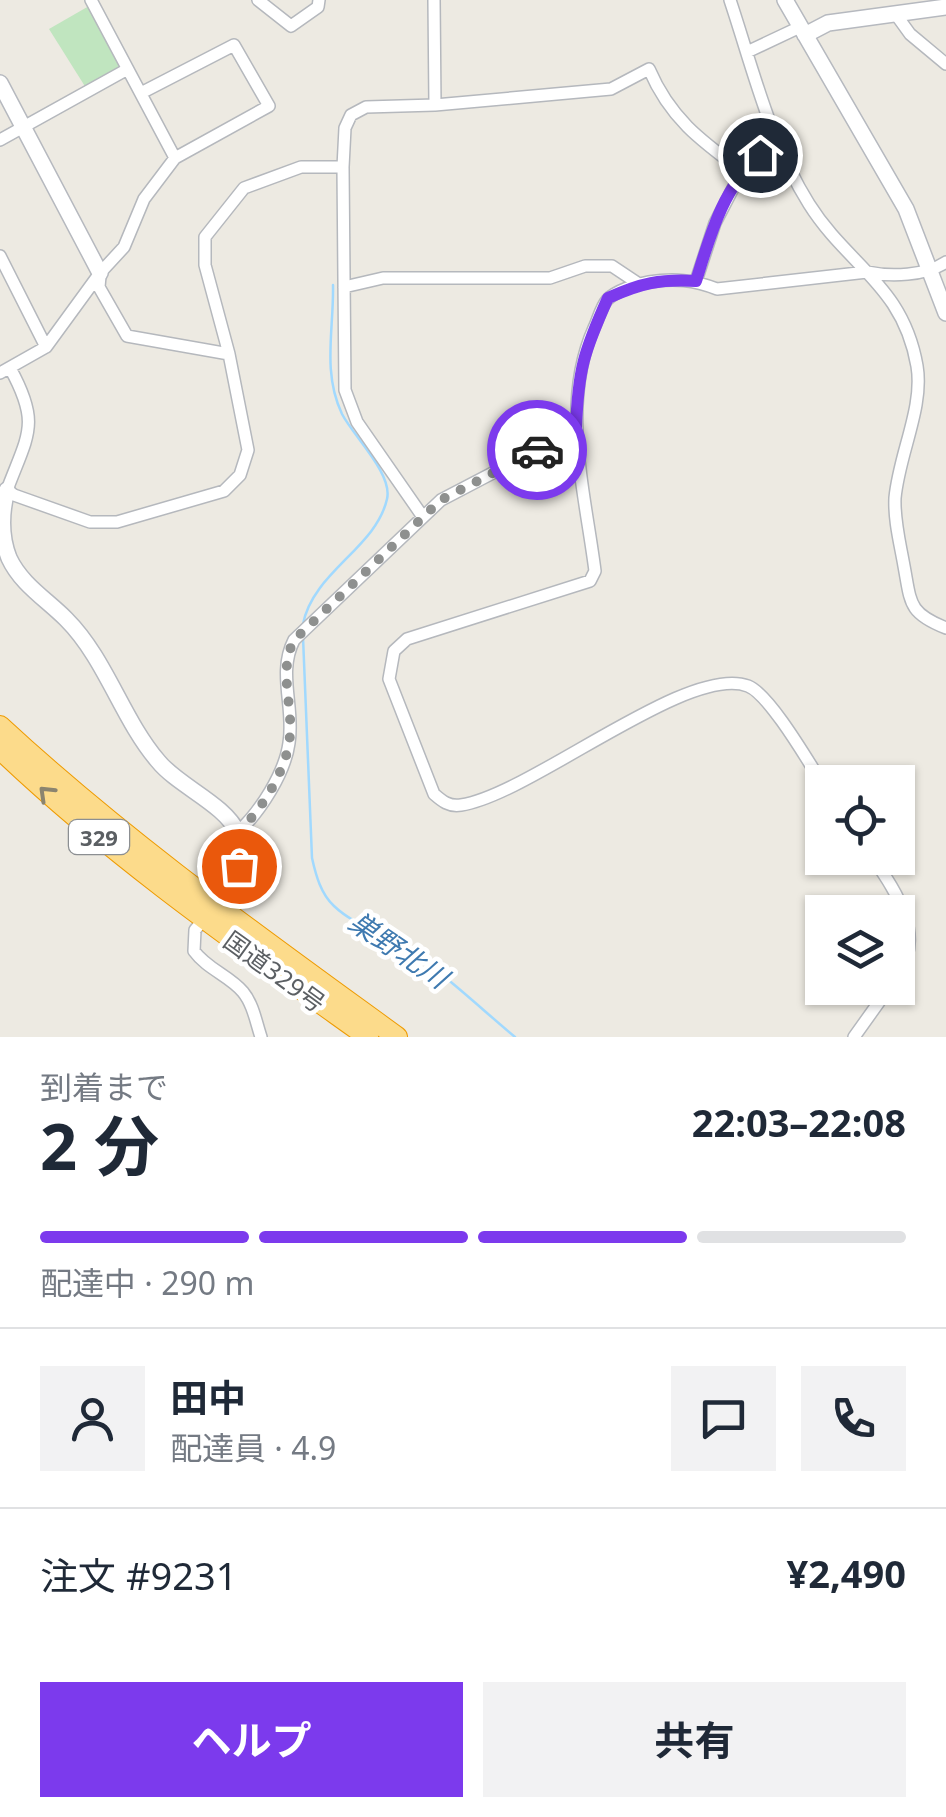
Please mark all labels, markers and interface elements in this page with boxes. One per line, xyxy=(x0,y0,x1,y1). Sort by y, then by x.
pin xyxy=(718,113,803,198)
icon: home xyxy=(733,128,788,183)
courier xyxy=(487,400,587,500)
icon: car xyxy=(510,423,565,478)
map controls xyxy=(805,765,915,1005)
button: locate xyxy=(805,765,915,875)
one-way arrow xyxy=(39,787,58,805)
road number: 329 xyxy=(69,820,129,854)
pin xyxy=(197,824,282,909)
icon: bag xyxy=(212,839,267,894)
button: layers xyxy=(805,895,915,1005)
water label: 巣野北川 xyxy=(342,902,459,998)
street label: 国道329号 xyxy=(217,923,333,1019)
text: 到着まで xyxy=(40,1065,168,1108)
text: 22:03–22:08 xyxy=(692,1096,906,1148)
text: 2 分 xyxy=(40,1101,159,1189)
text: 配達中 · 290 m xyxy=(40,1261,254,1304)
button: person xyxy=(40,1366,145,1471)
button: chat xyxy=(671,1366,776,1471)
button: phone xyxy=(801,1366,906,1471)
text: 田中 xyxy=(170,1371,246,1423)
text: 配達員 · 4.9 xyxy=(170,1426,336,1469)
text: ¥2,490 xyxy=(786,1547,906,1599)
text: 注文 #9231 xyxy=(40,1549,237,1601)
button: ヘルプ xyxy=(40,1682,463,1797)
button: 共有 xyxy=(483,1682,906,1797)

